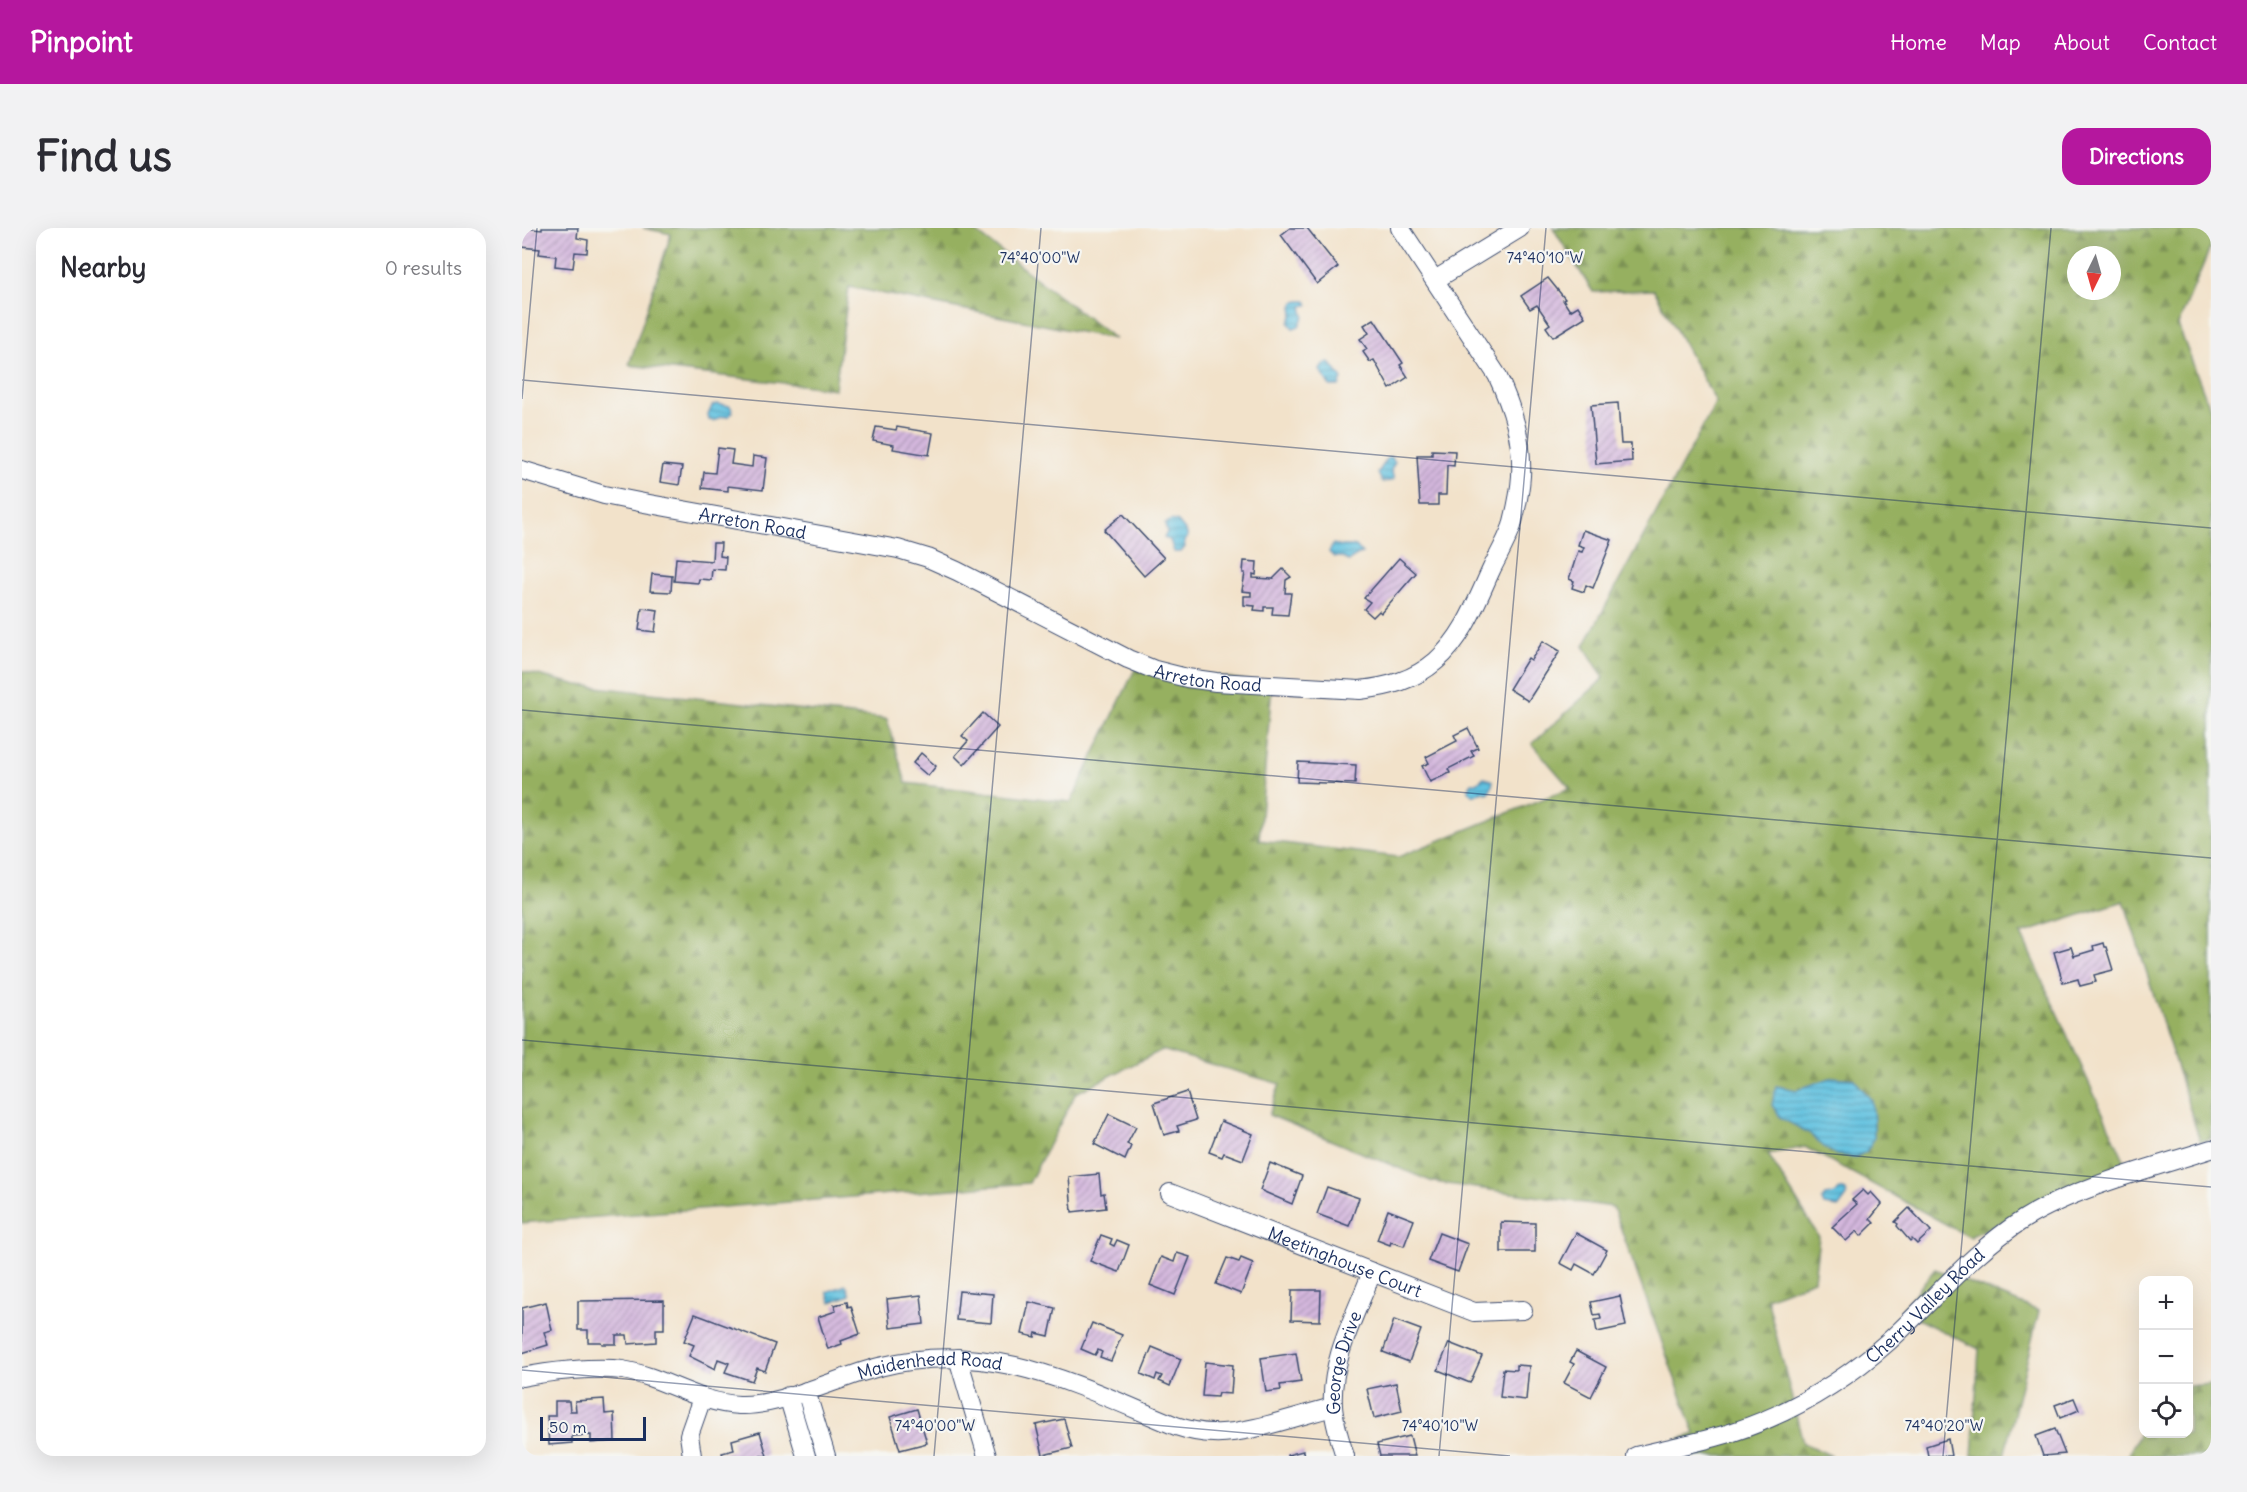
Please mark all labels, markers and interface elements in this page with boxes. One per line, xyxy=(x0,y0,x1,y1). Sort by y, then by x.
text: Pinpoint xyxy=(30,24,133,60)
text: Home xyxy=(1890,29,1947,56)
text: Map xyxy=(1980,29,2021,56)
text: About xyxy=(2054,29,2110,56)
text: Contact xyxy=(2143,29,2217,56)
button: Directions xyxy=(2062,128,2211,185)
text: Find us xyxy=(36,130,172,182)
north arrow xyxy=(2067,246,2121,300)
text: 74°40'00"W xyxy=(1000,248,1080,267)
text: 74°40'10"W xyxy=(1507,248,1584,267)
text: Nearby xyxy=(60,251,146,284)
text: 0 results xyxy=(385,255,462,280)
street label: Arreton Road xyxy=(697,502,809,544)
street label: Arreton Road xyxy=(1152,659,1263,696)
street label: Meetinghouse Court xyxy=(1265,1221,1425,1302)
street label: Cherry Valley Road xyxy=(1860,1243,1989,1368)
map controls xyxy=(2139,1276,2193,1438)
button: + xyxy=(2139,1276,2193,1330)
street label: George Drive xyxy=(1321,1307,1366,1416)
button: − xyxy=(2139,1330,2193,1384)
street label: Maidenhead Road xyxy=(854,1346,1005,1384)
button: locate xyxy=(2139,1384,2193,1438)
scale bar xyxy=(540,1414,646,1442)
text: 74°40'00"W xyxy=(895,1416,975,1435)
text: 74°40'10"W xyxy=(1402,1416,1479,1435)
text: 74°40'20"W xyxy=(1905,1416,1984,1435)
text: 50 m xyxy=(549,1417,587,1437)

